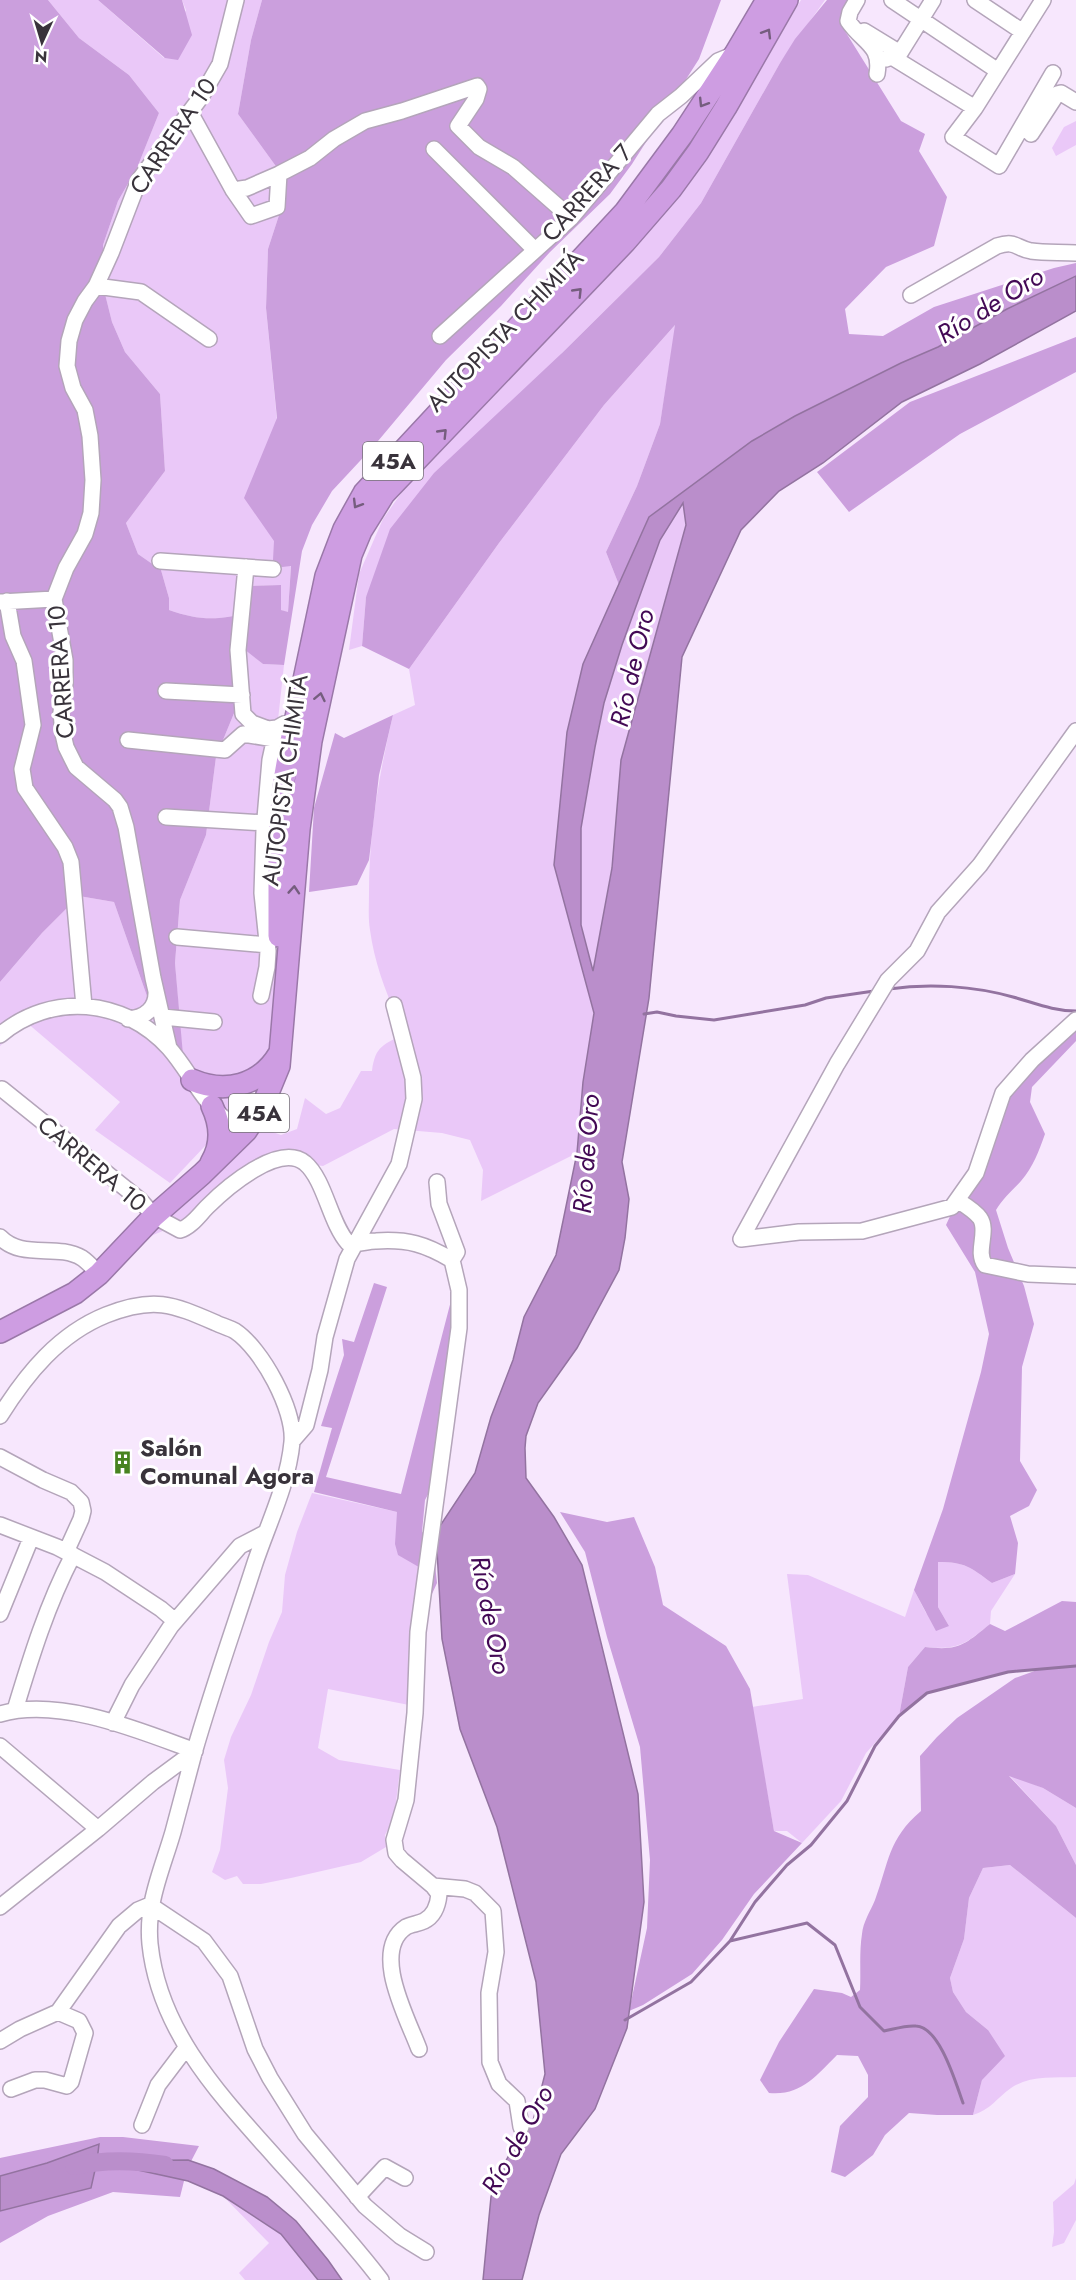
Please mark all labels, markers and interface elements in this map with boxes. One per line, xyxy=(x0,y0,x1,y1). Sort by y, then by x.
north arrow xyxy=(12,12,72,72)
one-way arrow xyxy=(760,29,771,39)
text: N xyxy=(34,45,48,68)
street label: CARRERA 10 xyxy=(121,71,224,201)
one-way arrow xyxy=(698,97,710,107)
street label: CARRERA 7 xyxy=(533,136,640,249)
street label: AUTOPISTA CHIMITÁ xyxy=(418,242,591,419)
water label: Río de Oro xyxy=(929,257,1051,353)
one-way arrow xyxy=(571,289,582,299)
one-way arrow xyxy=(436,429,447,439)
road number: 45A xyxy=(363,442,423,480)
one-way arrow xyxy=(353,498,365,508)
street label: CARRERA 10 xyxy=(38,604,83,740)
water label: Río de Oro xyxy=(600,605,664,730)
street label: AUTOPISTA CHIMITÁ xyxy=(252,672,317,888)
one-way arrow xyxy=(313,692,326,702)
one-way arrow xyxy=(287,886,300,895)
water label: Río de Oro xyxy=(563,1093,609,1215)
road number: 45A xyxy=(229,1094,289,1132)
street label: CARRERA 10 xyxy=(30,1107,155,1220)
place label: Salón Comunal Agora xyxy=(140,1430,314,1493)
building icon: Salón Comunal Agora xyxy=(109,1449,135,1475)
water label: Río de Oro xyxy=(461,1553,521,1677)
water label: Río de Oro xyxy=(471,2078,563,2201)

